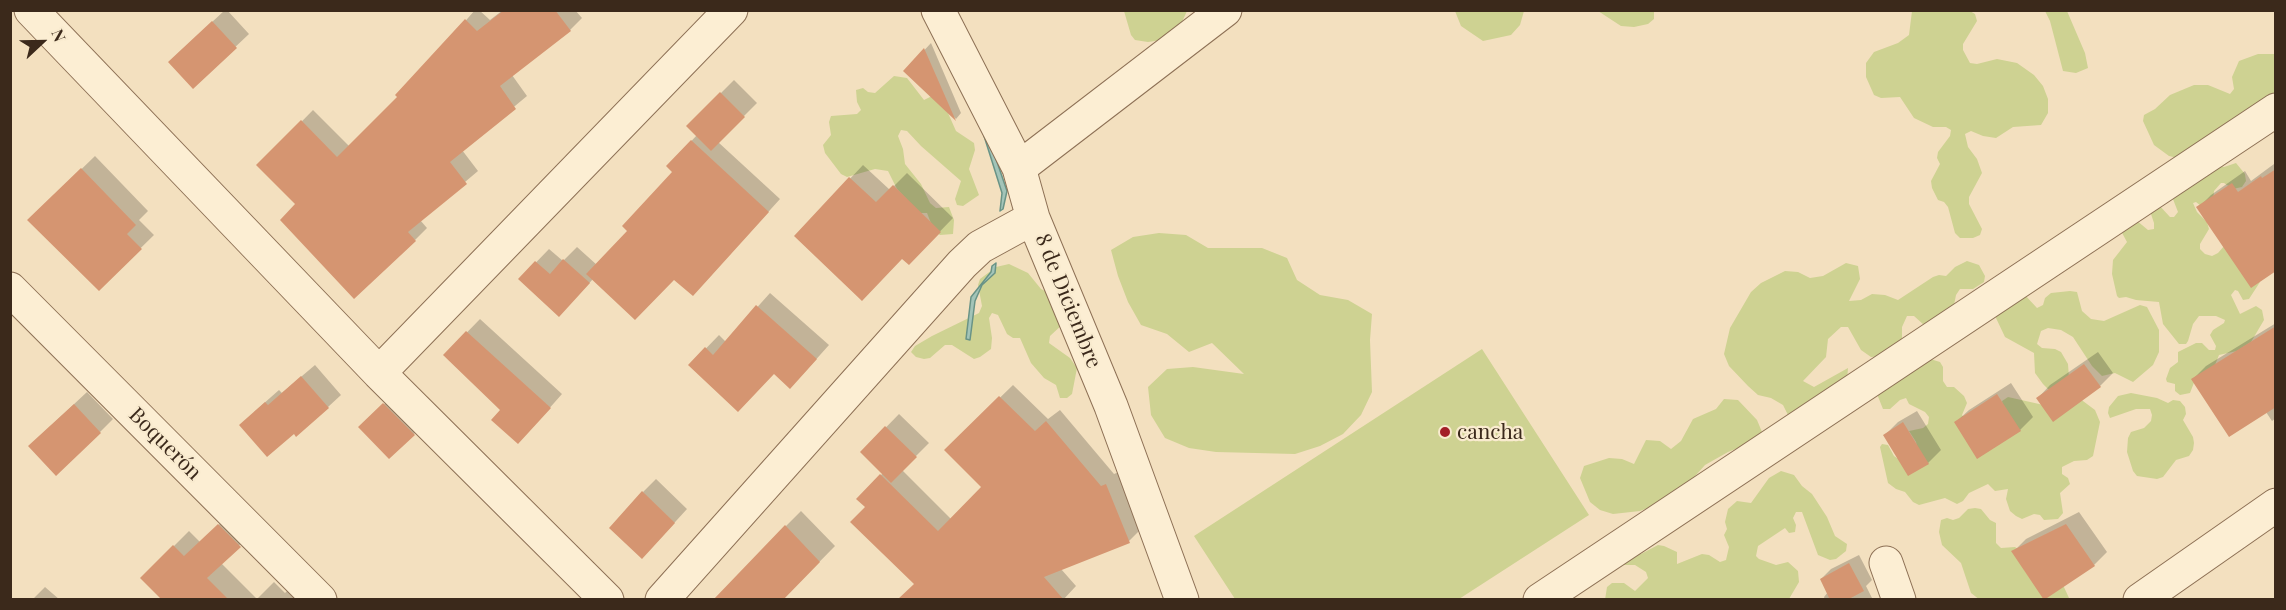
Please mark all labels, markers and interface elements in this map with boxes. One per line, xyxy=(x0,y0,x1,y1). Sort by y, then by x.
north arrow xyxy=(12,12,72,72)
text: N xyxy=(47,26,71,44)
street label: 8 de Diciembre xyxy=(1030,230,1106,372)
street label: Boquerón xyxy=(123,402,207,486)
place label: cancha xyxy=(1457,419,1523,445)
marker: cancha xyxy=(1438,425,1452,439)

